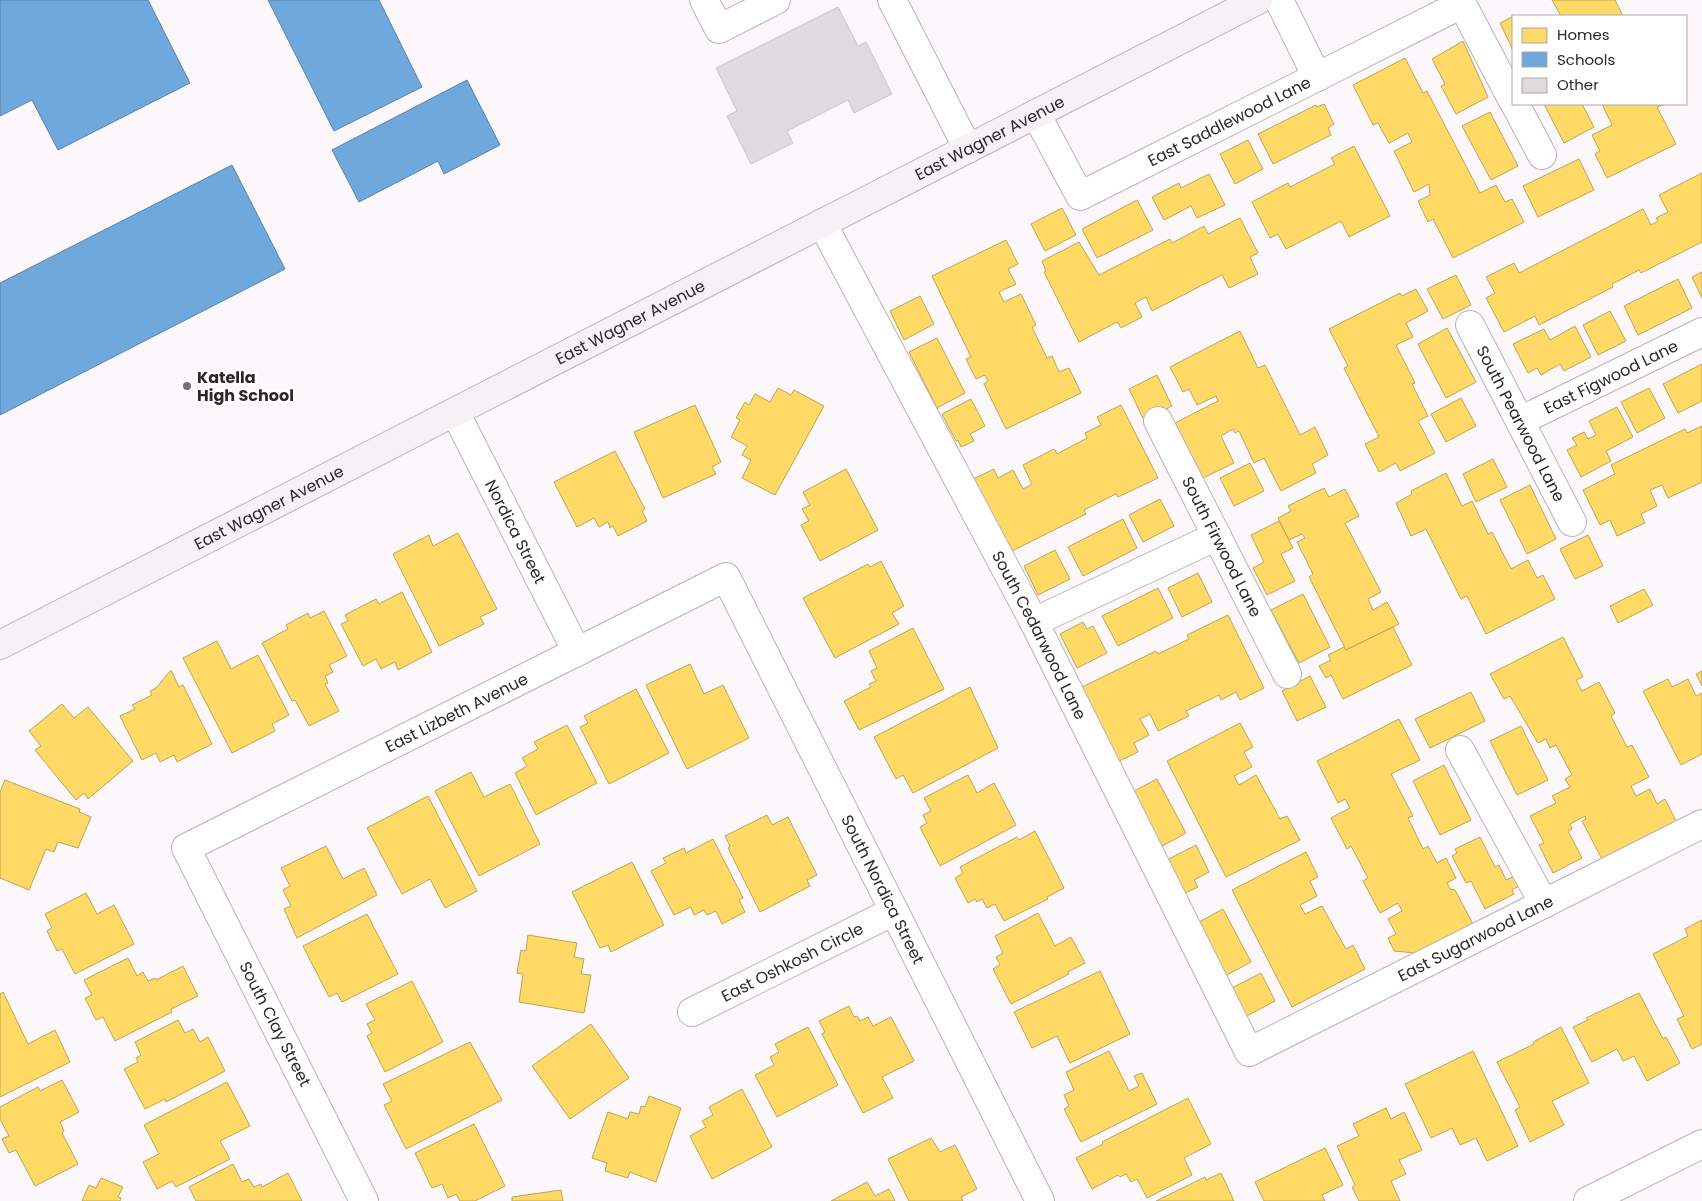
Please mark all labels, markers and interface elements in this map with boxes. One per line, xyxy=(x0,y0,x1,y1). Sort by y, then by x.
legend xyxy=(1512,15,1687,105)
text: Homes xyxy=(1557,24,1610,45)
text: Schools xyxy=(1557,49,1615,70)
street label: East Saddlewood Lane xyxy=(1144,70,1315,172)
text: Other xyxy=(1557,74,1599,95)
street label: East Wagner Avenue xyxy=(911,90,1068,186)
street label: East Wagner Avenue xyxy=(551,274,709,370)
street label: East Figwood Lane xyxy=(1540,334,1682,419)
street label: South Pearwood Lane xyxy=(1471,342,1571,506)
place label: Katella High School xyxy=(197,366,294,407)
marker: Katella High School xyxy=(181,380,193,392)
street label: East Wagner Avenue xyxy=(190,459,348,555)
street label: South Firwood Lane xyxy=(1177,472,1268,621)
street label: Nordica Street xyxy=(480,475,552,588)
street label: South Cedarwood Lane xyxy=(987,547,1092,723)
street label: East Lizbeth Avenue xyxy=(381,667,532,758)
street label: South Nordica Street xyxy=(836,811,930,968)
street label: East Sugarwood Lane xyxy=(1394,889,1557,987)
street label: East Oshkosh Circle xyxy=(717,917,867,1007)
street label: South Clay Street xyxy=(234,958,317,1091)

